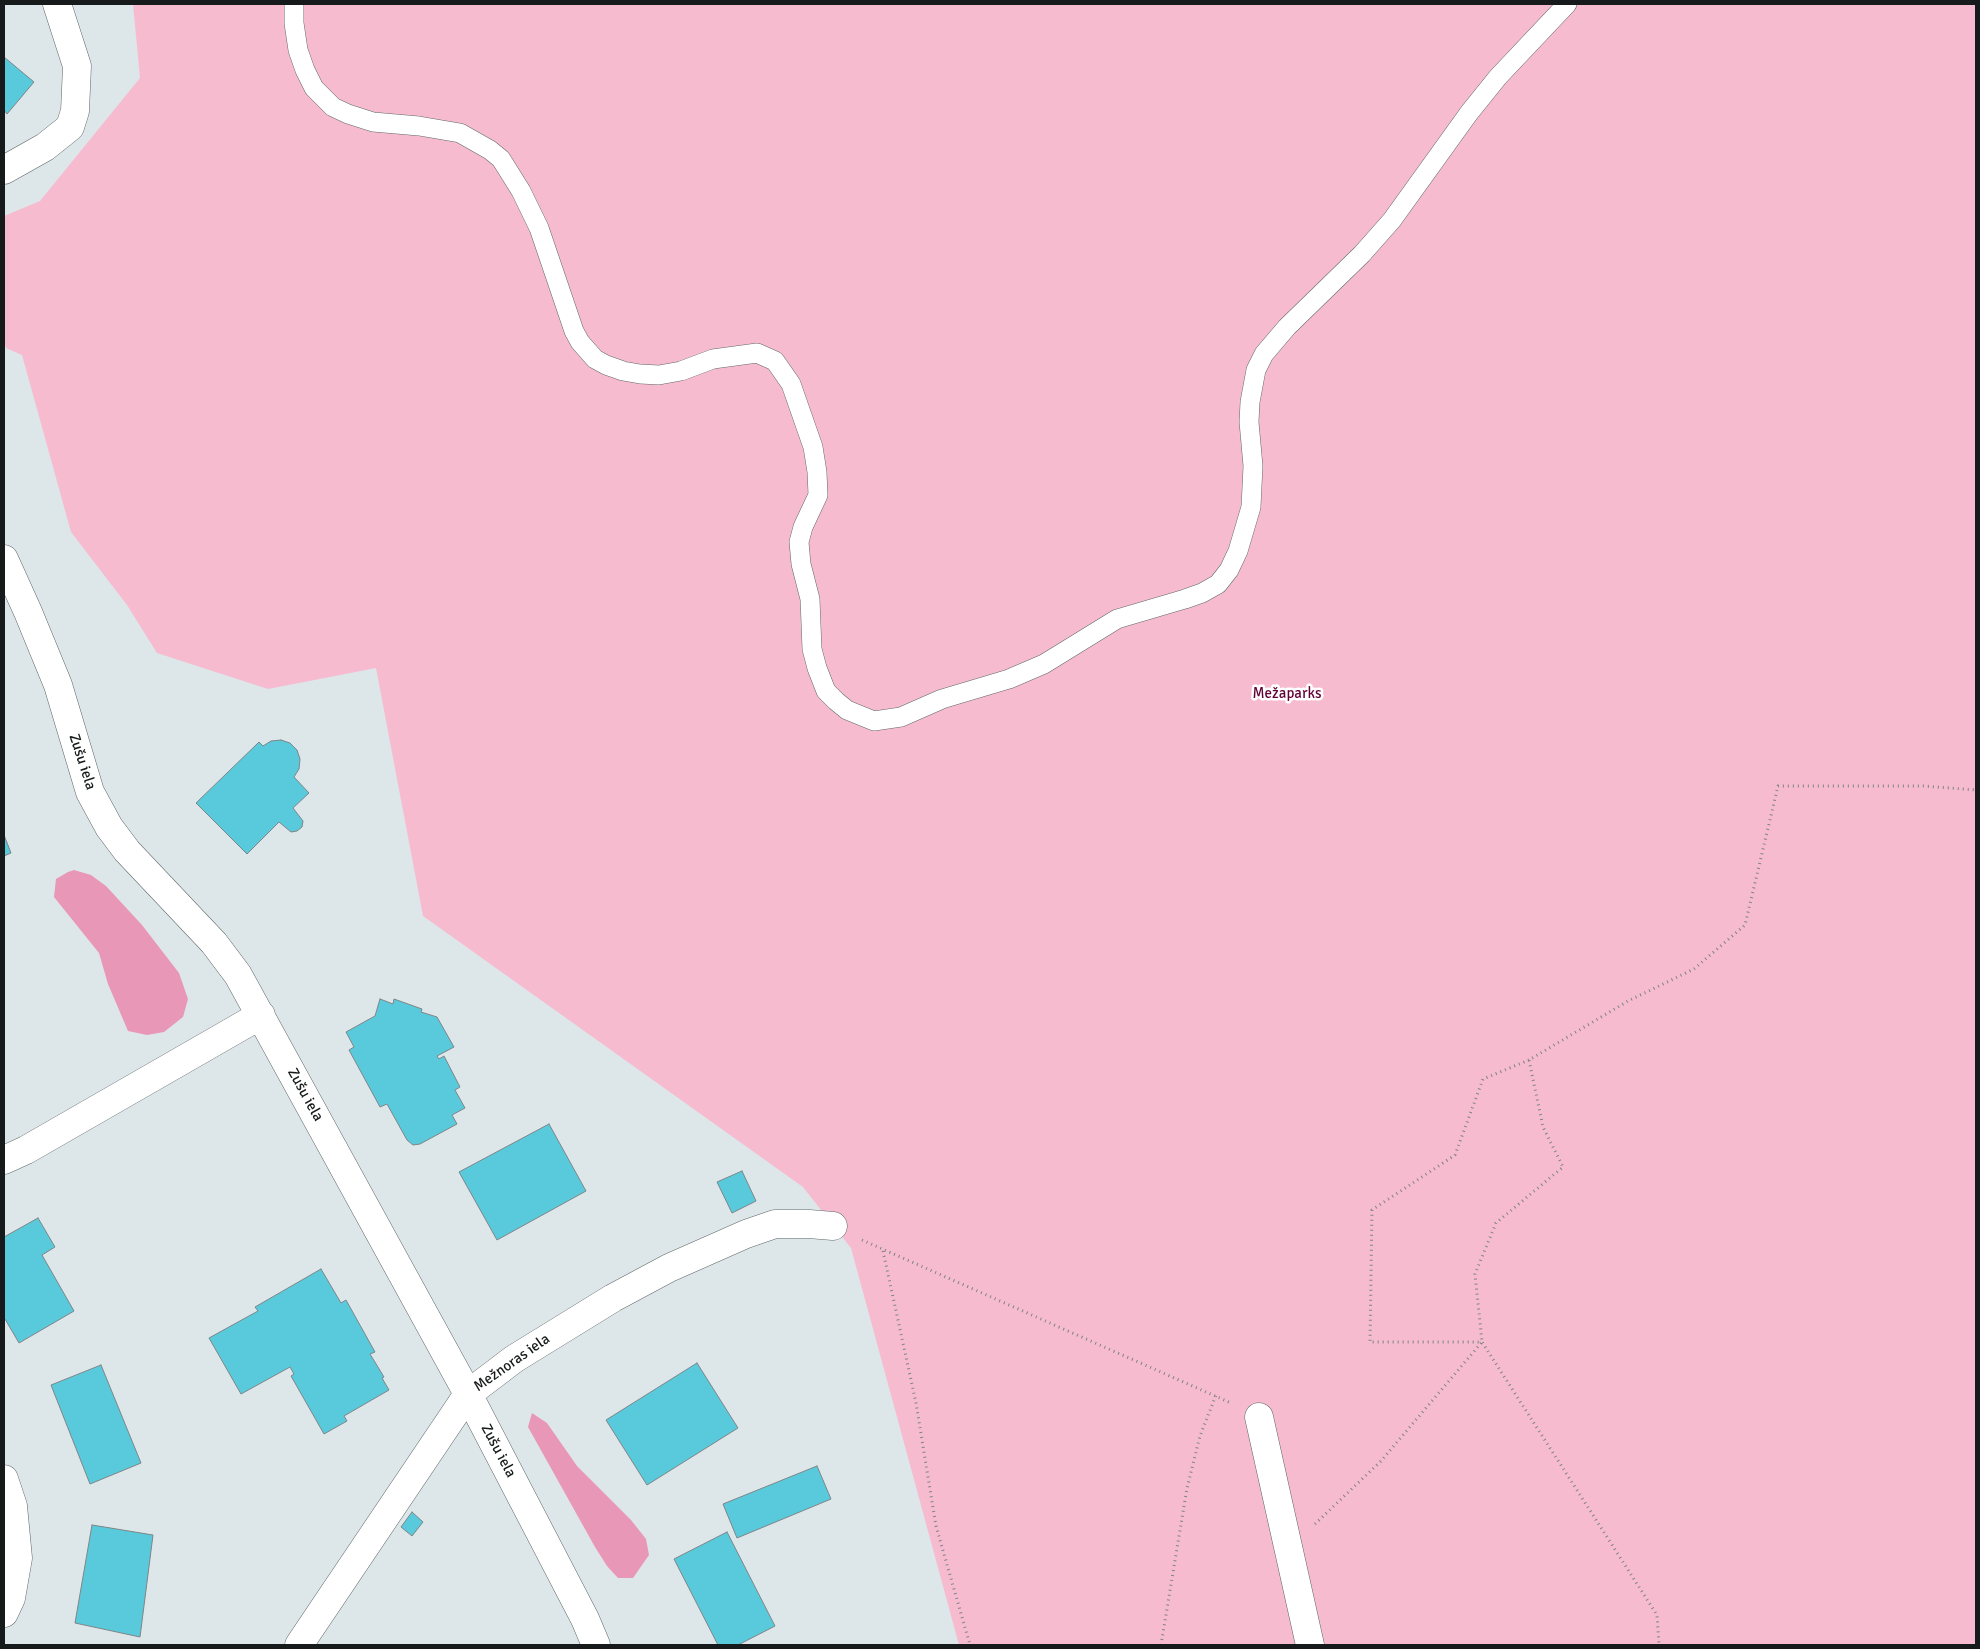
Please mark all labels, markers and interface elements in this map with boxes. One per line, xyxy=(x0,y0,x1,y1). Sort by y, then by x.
park label: Mežaparks xyxy=(1252,685,1322,703)
street label: Zušu iela xyxy=(64,732,100,792)
street label: Zušu iela xyxy=(283,1065,327,1125)
street label: Mežnoras iela xyxy=(470,1330,554,1396)
street label: Zušu iela xyxy=(476,1421,520,1481)

